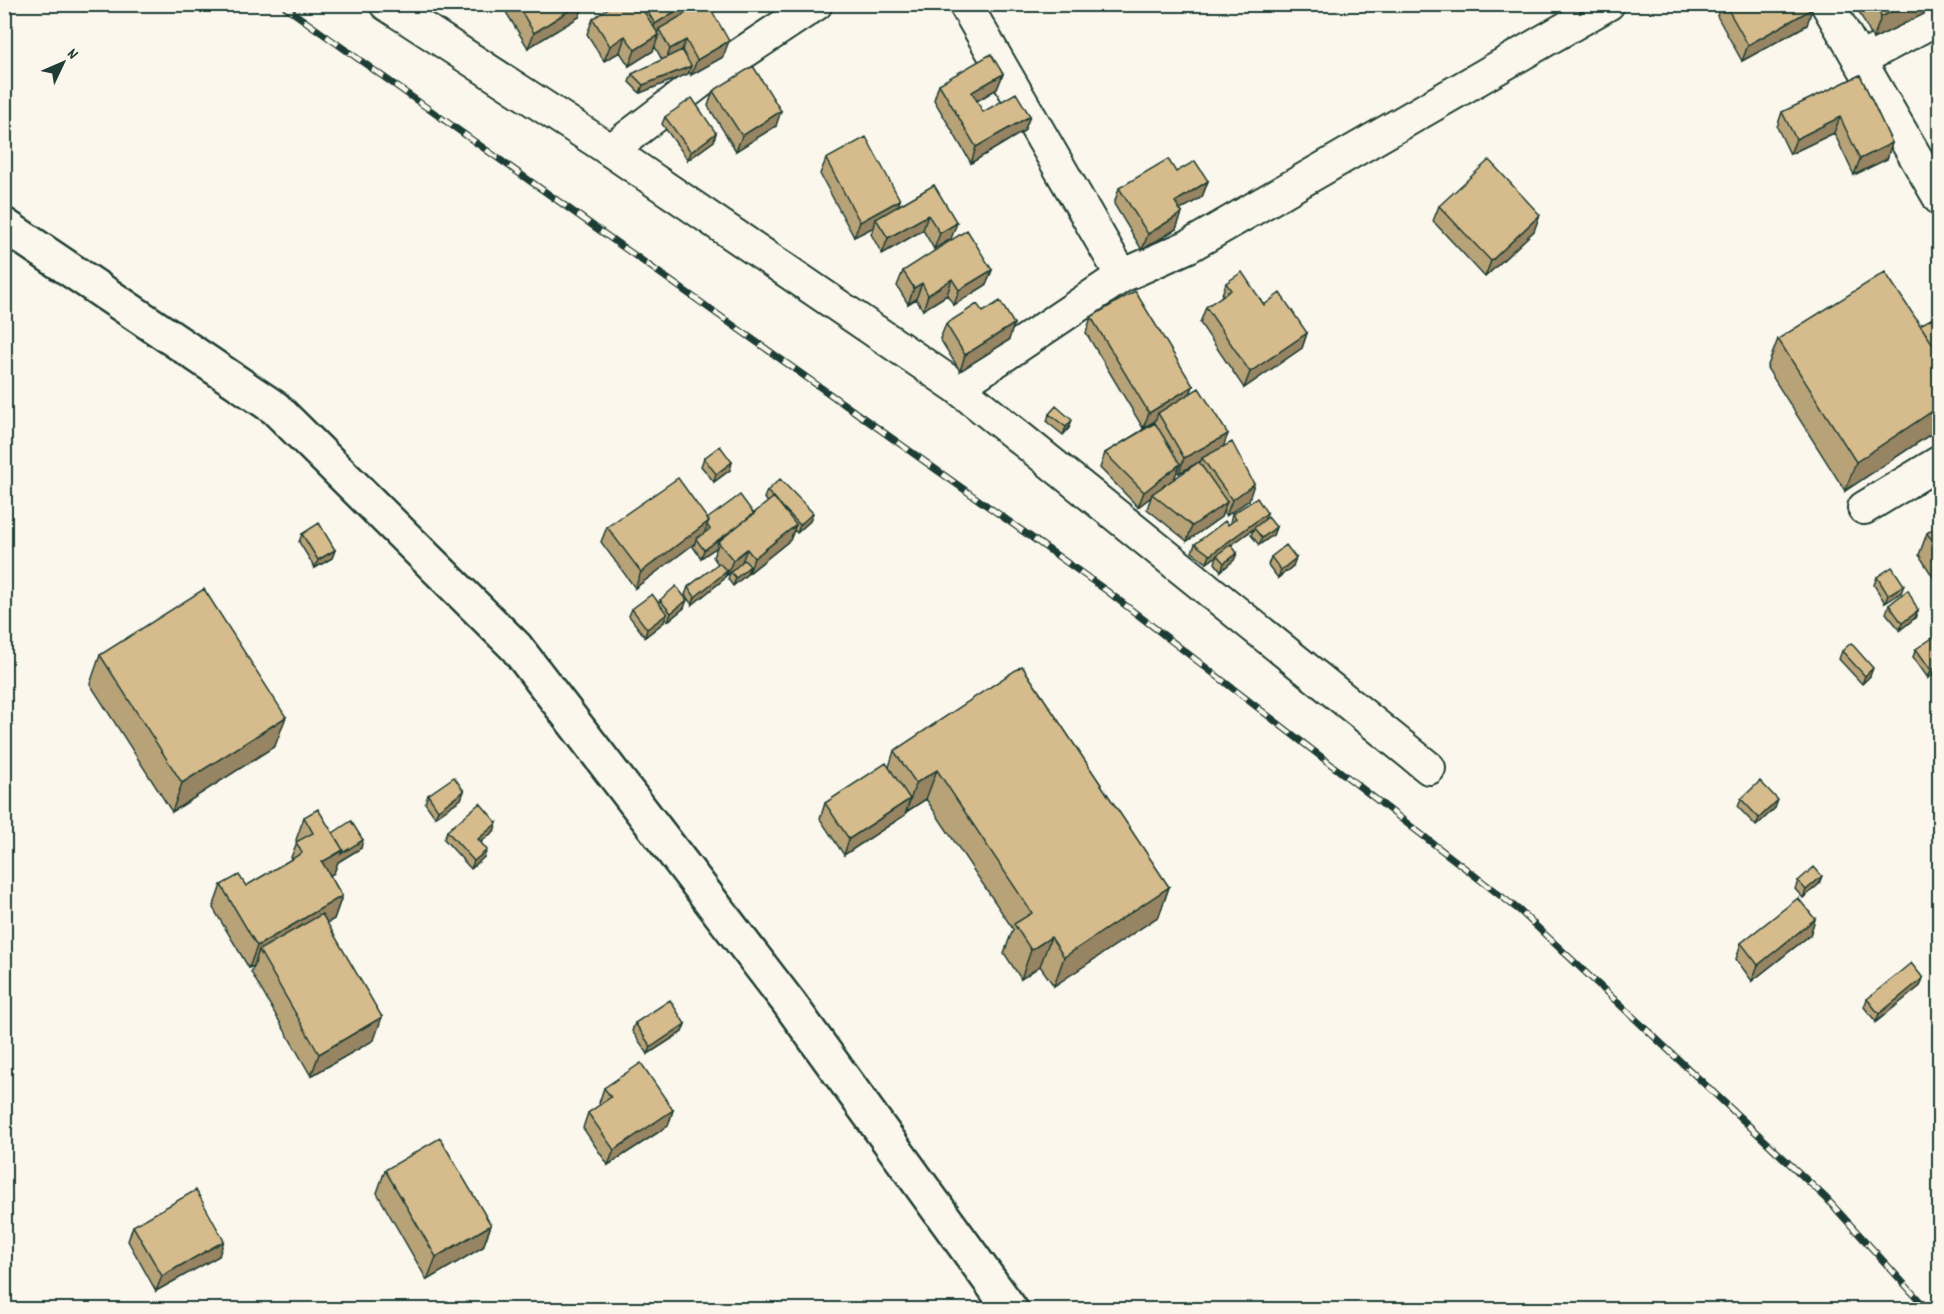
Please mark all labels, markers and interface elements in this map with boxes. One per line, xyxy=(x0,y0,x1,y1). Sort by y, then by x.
north arrow xyxy=(33,33,93,93)
text: N xyxy=(61,43,83,65)

